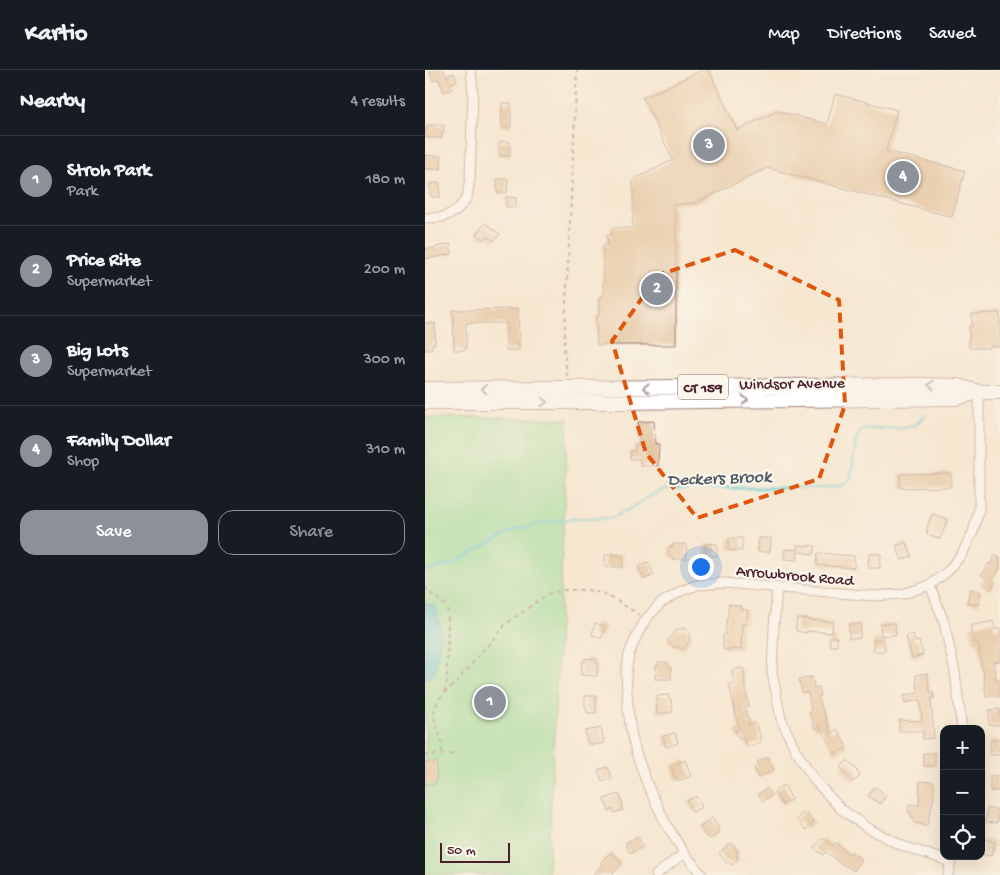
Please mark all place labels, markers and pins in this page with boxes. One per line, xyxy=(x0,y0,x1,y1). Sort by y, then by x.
pin: 3 xyxy=(693,126,725,164)
pin: 4 xyxy=(887,158,919,196)
pin: 2 xyxy=(641,270,673,308)
pin: 1 xyxy=(474,683,506,721)

